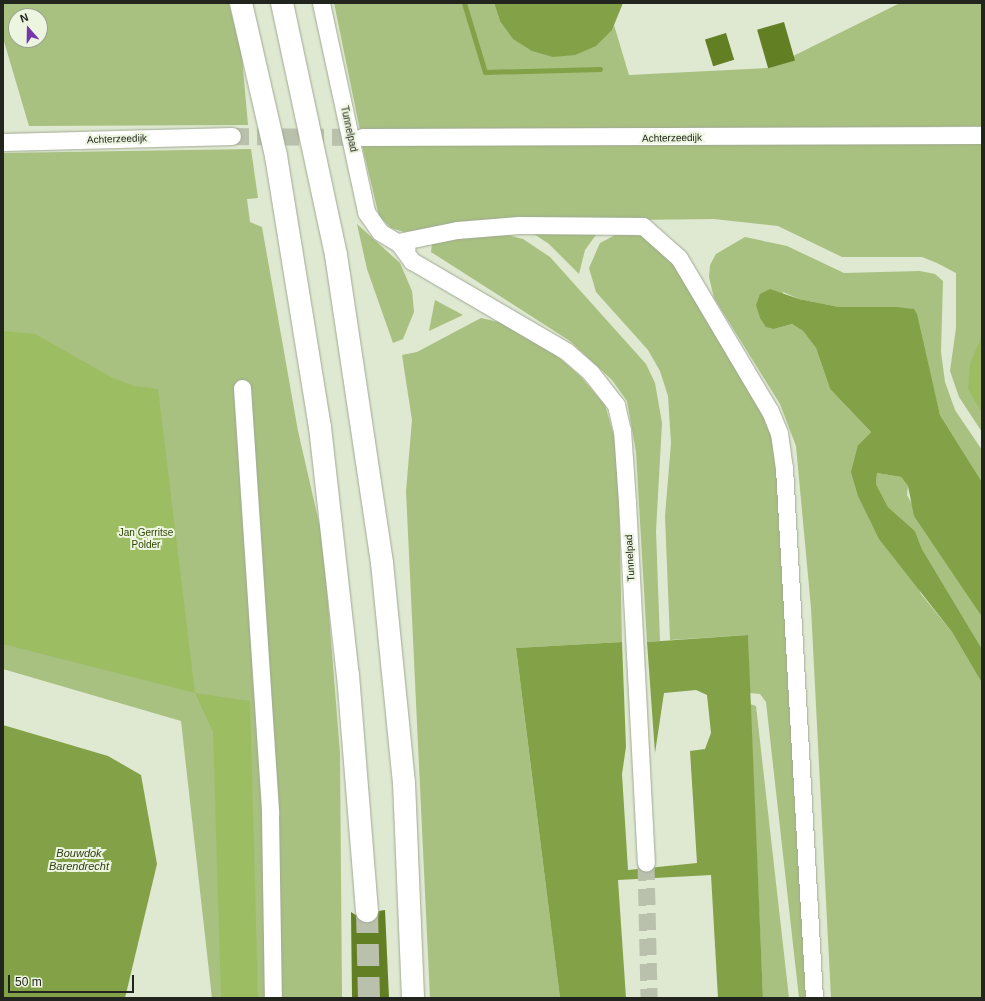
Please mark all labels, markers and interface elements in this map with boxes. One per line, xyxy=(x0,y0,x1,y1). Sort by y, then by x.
north arrow xyxy=(8,8,48,48)
text: N xyxy=(18,11,30,25)
street label: Tunnelpad xyxy=(338,105,360,153)
street label: Achterzeedijk xyxy=(642,131,702,145)
street label: Achterzeedijk xyxy=(87,132,147,146)
park label: Jan Gerritse Polder xyxy=(119,526,173,550)
street label: Tunnelpad xyxy=(623,534,637,582)
water label: Bouwdok Barendrecht xyxy=(49,847,109,873)
scale bar xyxy=(10,967,136,993)
text: 50 m xyxy=(15,975,42,989)

